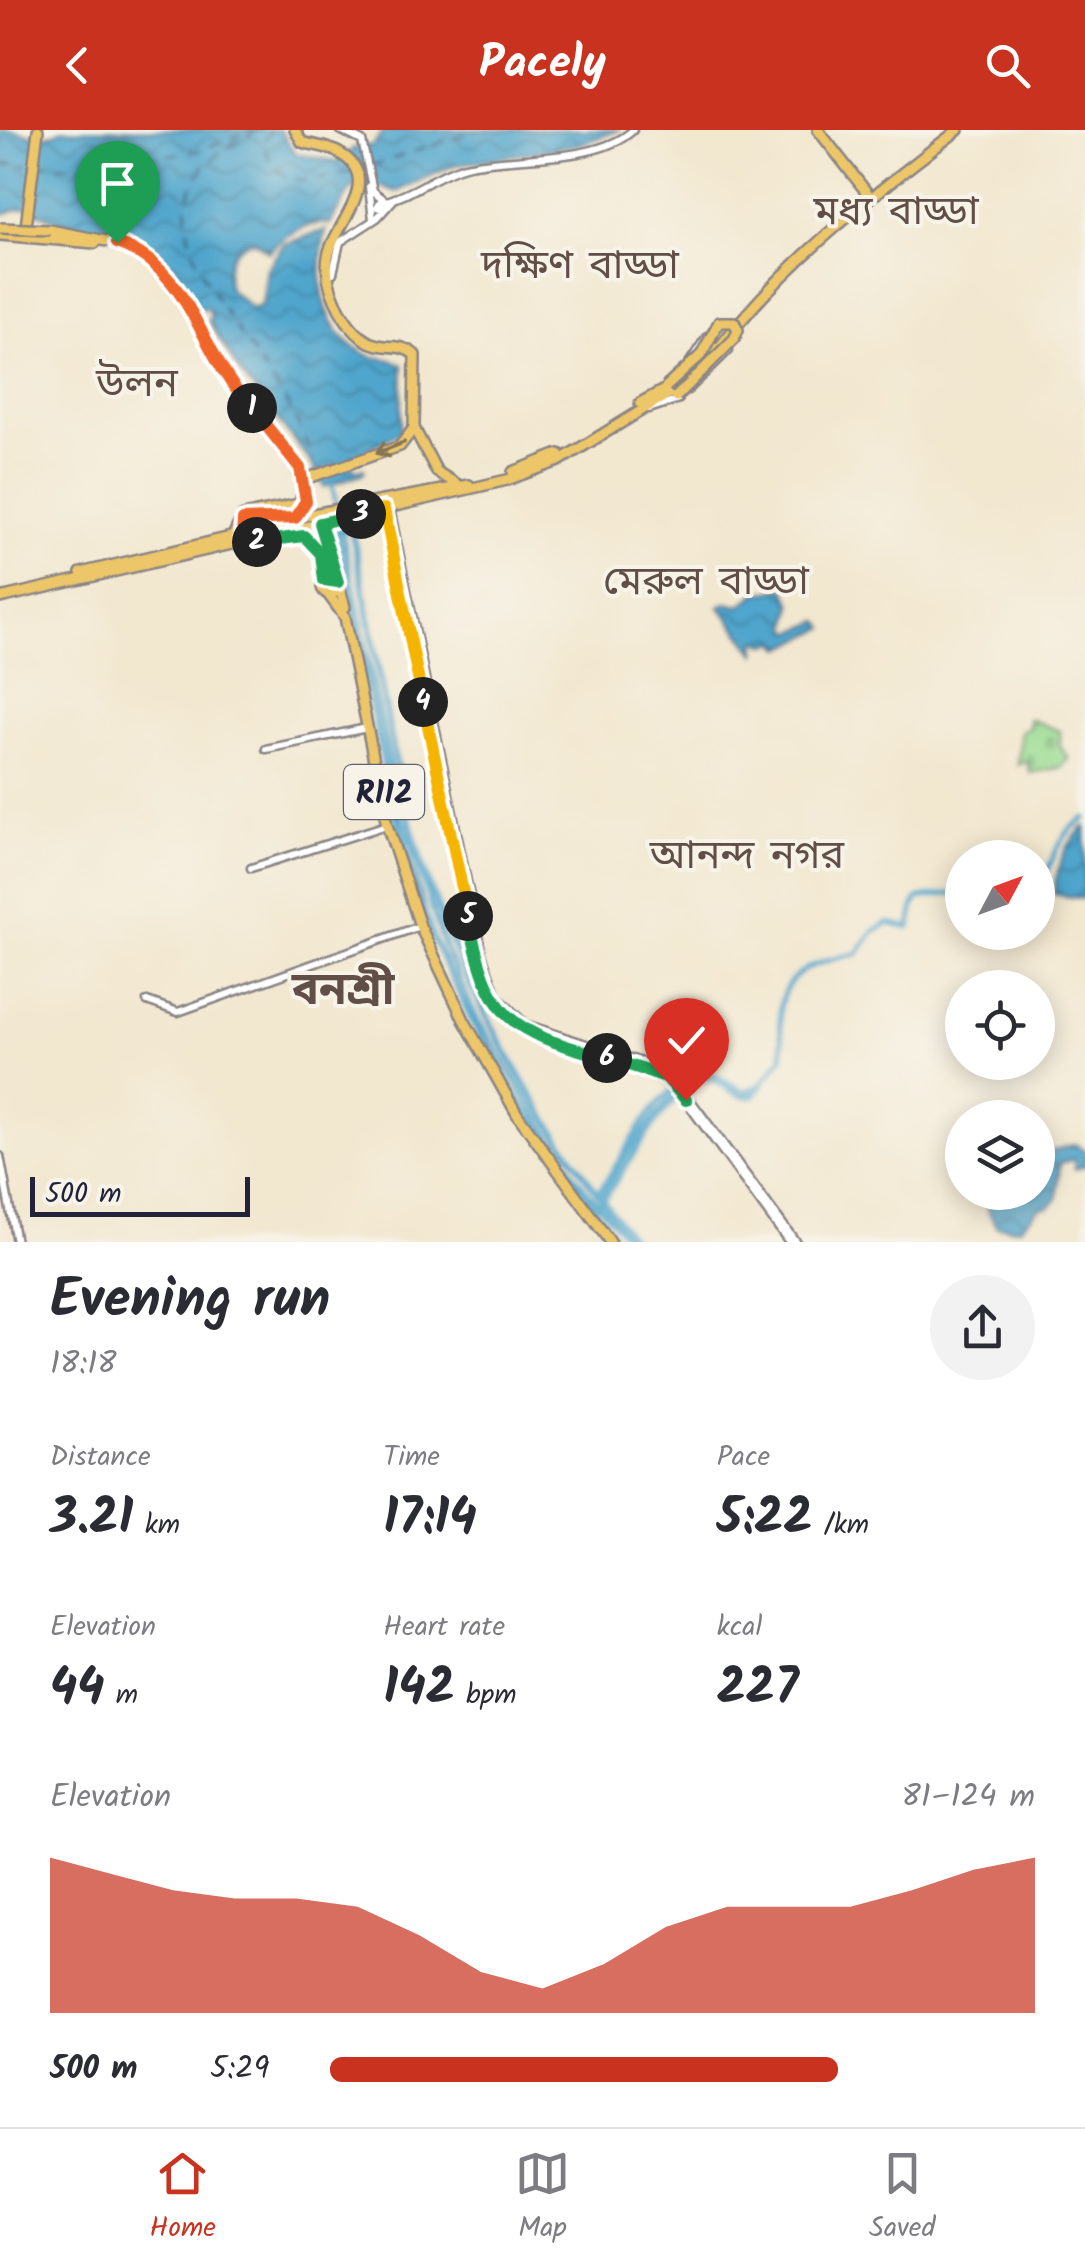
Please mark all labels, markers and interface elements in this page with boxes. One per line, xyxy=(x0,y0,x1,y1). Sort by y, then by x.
text: Pacely xyxy=(479,29,606,101)
icon: back xyxy=(50,38,105,93)
icon: search xyxy=(980,38,1035,93)
pin xyxy=(75,141,160,244)
icon: arrive xyxy=(90,156,145,211)
district label: মধ্য বাড্ডা xyxy=(812,181,980,245)
district label: দক্ষিণ বাড্ডা xyxy=(480,235,680,299)
district label: উলন xyxy=(95,353,179,417)
pin: 1 xyxy=(227,383,277,433)
text: 1 xyxy=(248,385,256,430)
one-way arrow xyxy=(375,441,406,459)
pin: 3 xyxy=(336,489,386,539)
text: 3 xyxy=(353,491,369,536)
pin: 2 xyxy=(232,517,282,567)
text: 2 xyxy=(249,519,265,564)
district label: মেরুল বাড্ডা xyxy=(603,551,810,615)
pin: 4 xyxy=(398,677,448,727)
text: 4 xyxy=(415,679,431,724)
road number: R112 xyxy=(344,765,424,819)
district label: আনন্দ নগর xyxy=(649,825,845,889)
north arrow xyxy=(945,840,1055,950)
map controls xyxy=(945,840,1055,1210)
pin: 5 xyxy=(443,891,493,941)
text: 5 xyxy=(461,893,475,938)
district label: বনশ্রী xyxy=(291,956,396,1028)
button: locate xyxy=(945,970,1055,1080)
pin xyxy=(644,998,729,1101)
icon: check xyxy=(659,1013,714,1068)
pin: 6 xyxy=(582,1033,632,1083)
text: 6 xyxy=(599,1035,615,1080)
button: layers xyxy=(945,1100,1055,1210)
scale bar xyxy=(30,1172,250,1216)
text: 500 m xyxy=(45,1172,122,1217)
text: Evening run xyxy=(50,1258,330,1345)
button: share xyxy=(930,1275,1035,1380)
text: 18:18 xyxy=(50,1339,117,1390)
text: Distance xyxy=(50,1435,151,1480)
text: Time xyxy=(383,1435,440,1480)
text: Pace xyxy=(717,1435,770,1480)
text: 3.21 xyxy=(50,1480,133,1560)
text: 17:14 xyxy=(383,1480,477,1560)
text: 5:22 xyxy=(717,1480,813,1560)
text: km xyxy=(133,1503,180,1548)
text: /km xyxy=(813,1503,869,1548)
text: Elevation xyxy=(50,1605,156,1650)
text: Heart rate xyxy=(383,1605,505,1650)
text: kcal xyxy=(717,1605,762,1650)
text: 44 xyxy=(50,1650,105,1730)
text: 142 xyxy=(383,1650,455,1730)
text: 227 xyxy=(717,1650,799,1730)
text: m xyxy=(105,1673,138,1718)
text: bpm xyxy=(455,1673,516,1718)
text: Elevation xyxy=(50,1772,171,1823)
text: 81–124 m xyxy=(902,1772,1035,1823)
text: 500 m xyxy=(50,2044,138,2095)
text: 5:29 xyxy=(210,2044,269,2095)
tab: Home xyxy=(150,2146,216,2251)
tab: Map xyxy=(515,2146,570,2251)
tab: Saved xyxy=(869,2146,935,2251)

